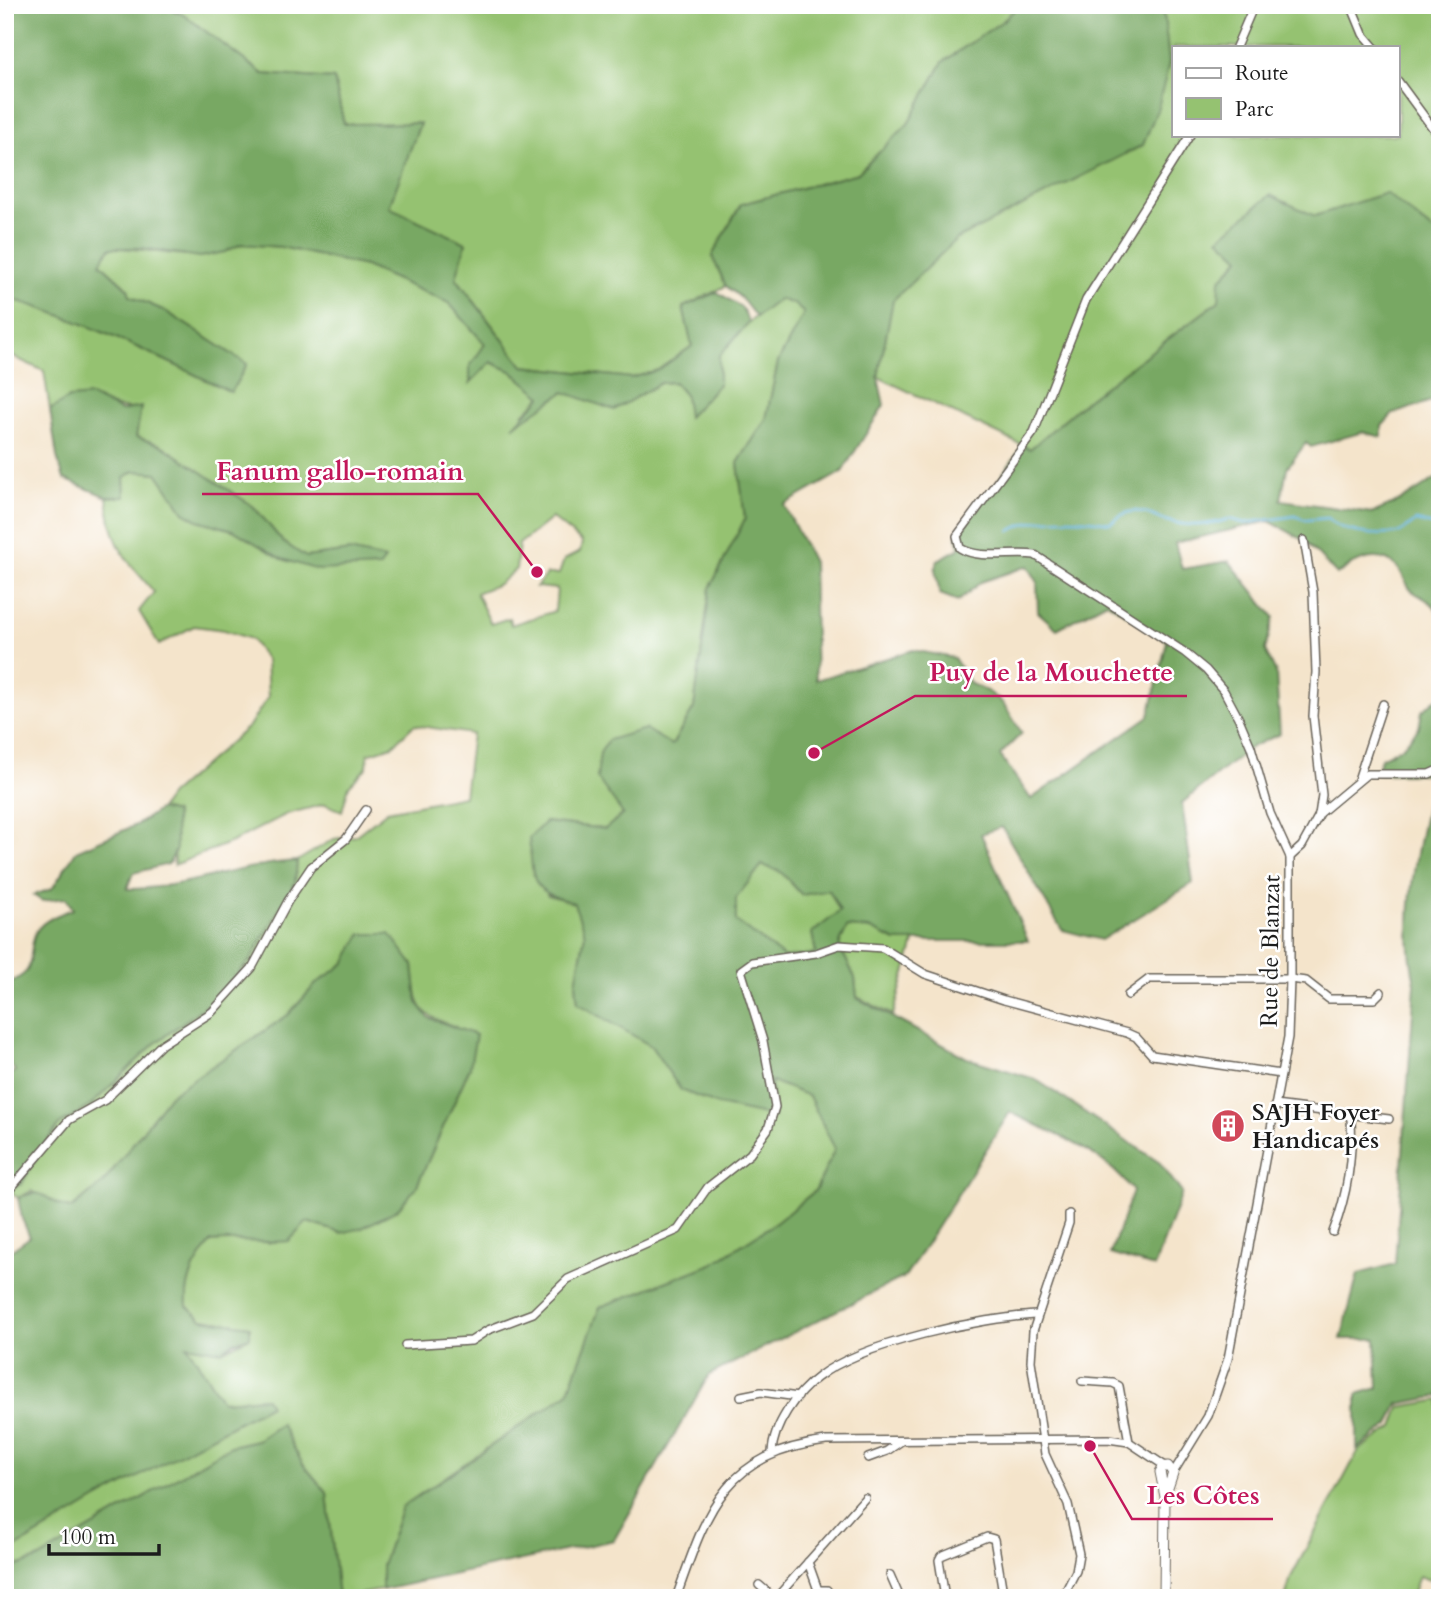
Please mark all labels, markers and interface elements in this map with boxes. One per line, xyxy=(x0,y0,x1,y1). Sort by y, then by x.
legend xyxy=(1172,46,1400,136)
text: Route xyxy=(1235,59,1289,88)
text: Parc xyxy=(1235,95,1274,124)
callout: Fanum gallo-romain xyxy=(202,447,478,494)
text: Fanum gallo-romain xyxy=(216,454,464,489)
callout: Puy de la Mouchette xyxy=(915,649,1187,696)
text: Puy de la Mouchette xyxy=(929,655,1173,690)
street label: Rue de Blanzat xyxy=(1253,874,1288,1027)
place label: SAJH Foyer Handicapés xyxy=(1252,1096,1380,1157)
building icon: SAJH Foyer Handicapés xyxy=(1209,1107,1247,1145)
callout: Les Côtes xyxy=(1132,1472,1273,1519)
text: Les Côtes xyxy=(1146,1478,1260,1513)
scale bar xyxy=(49,1512,159,1556)
text: 100 m xyxy=(60,1523,116,1552)

